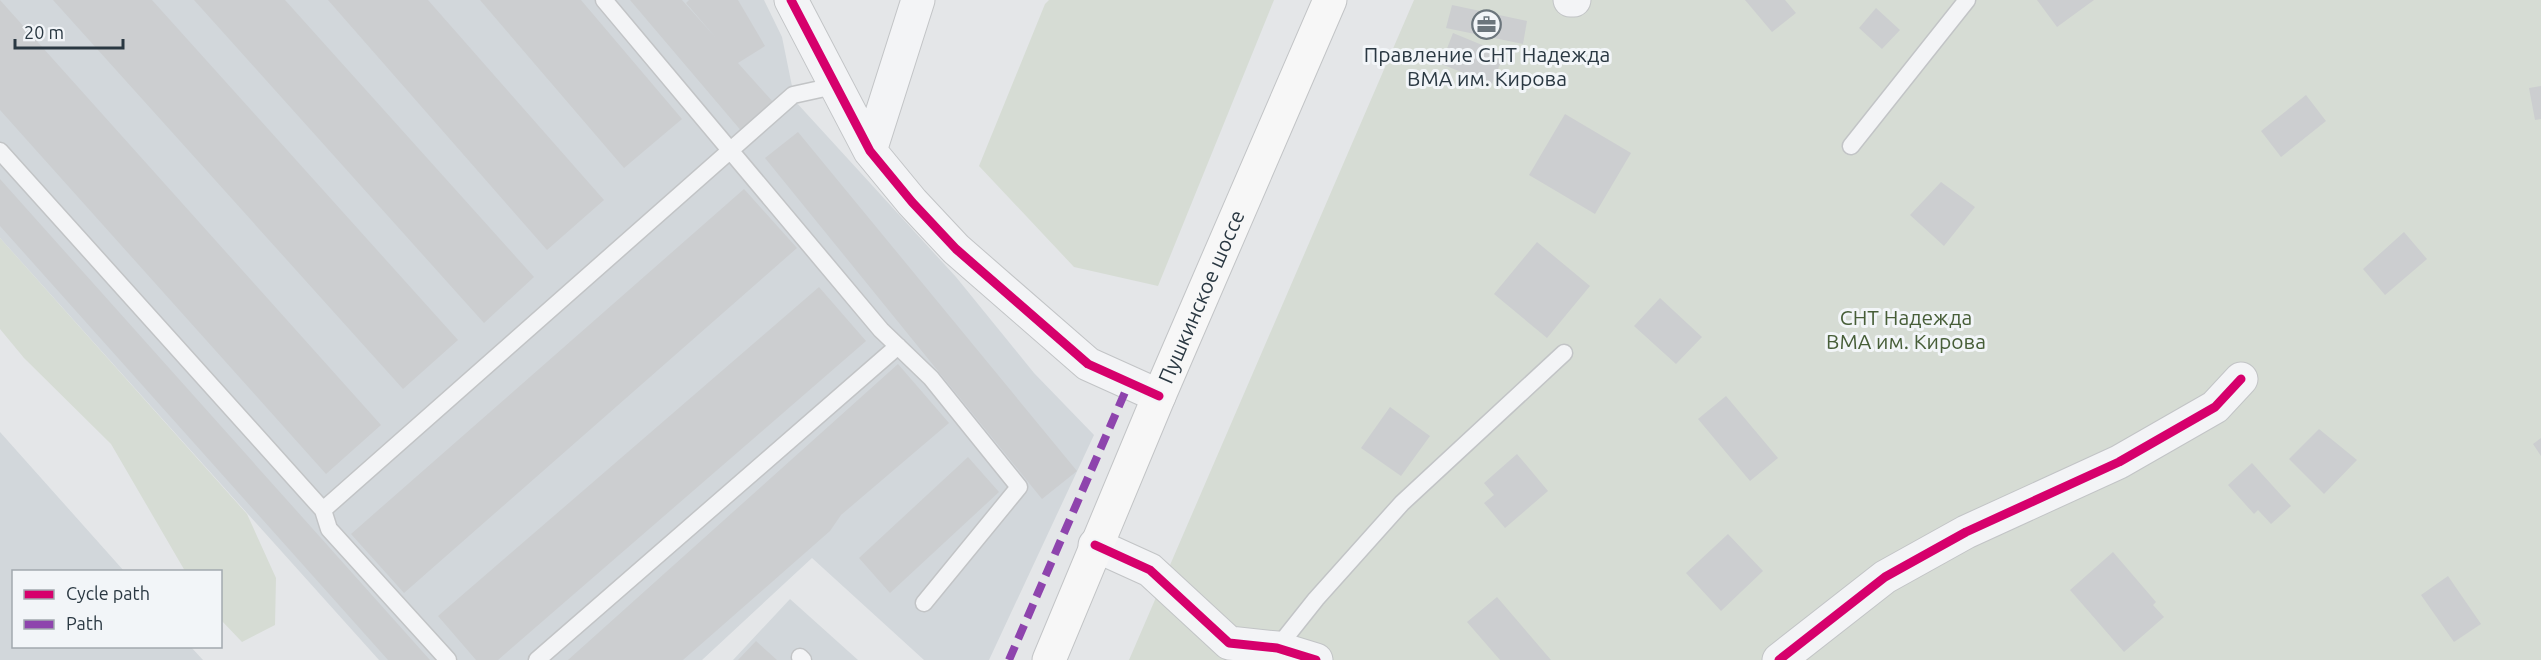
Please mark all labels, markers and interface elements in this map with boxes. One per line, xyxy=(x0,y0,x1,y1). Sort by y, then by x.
office icon: Правление СНТ Надежда ВМА им. Кирова xyxy=(1471,8,1503,40)
scale bar xyxy=(15,12,123,50)
text: 20 m xyxy=(24,22,64,42)
place label: Правление СНТ Надежда ВМА им. Кирова xyxy=(1364,42,1610,90)
street label: Пушкинское шоссе xyxy=(1153,206,1249,387)
park label: СНТ Надежда ВМА им. Кирова xyxy=(1826,305,1986,353)
legend xyxy=(12,570,222,648)
text: Cycle path xyxy=(66,583,150,603)
text: Path xyxy=(66,613,103,633)

